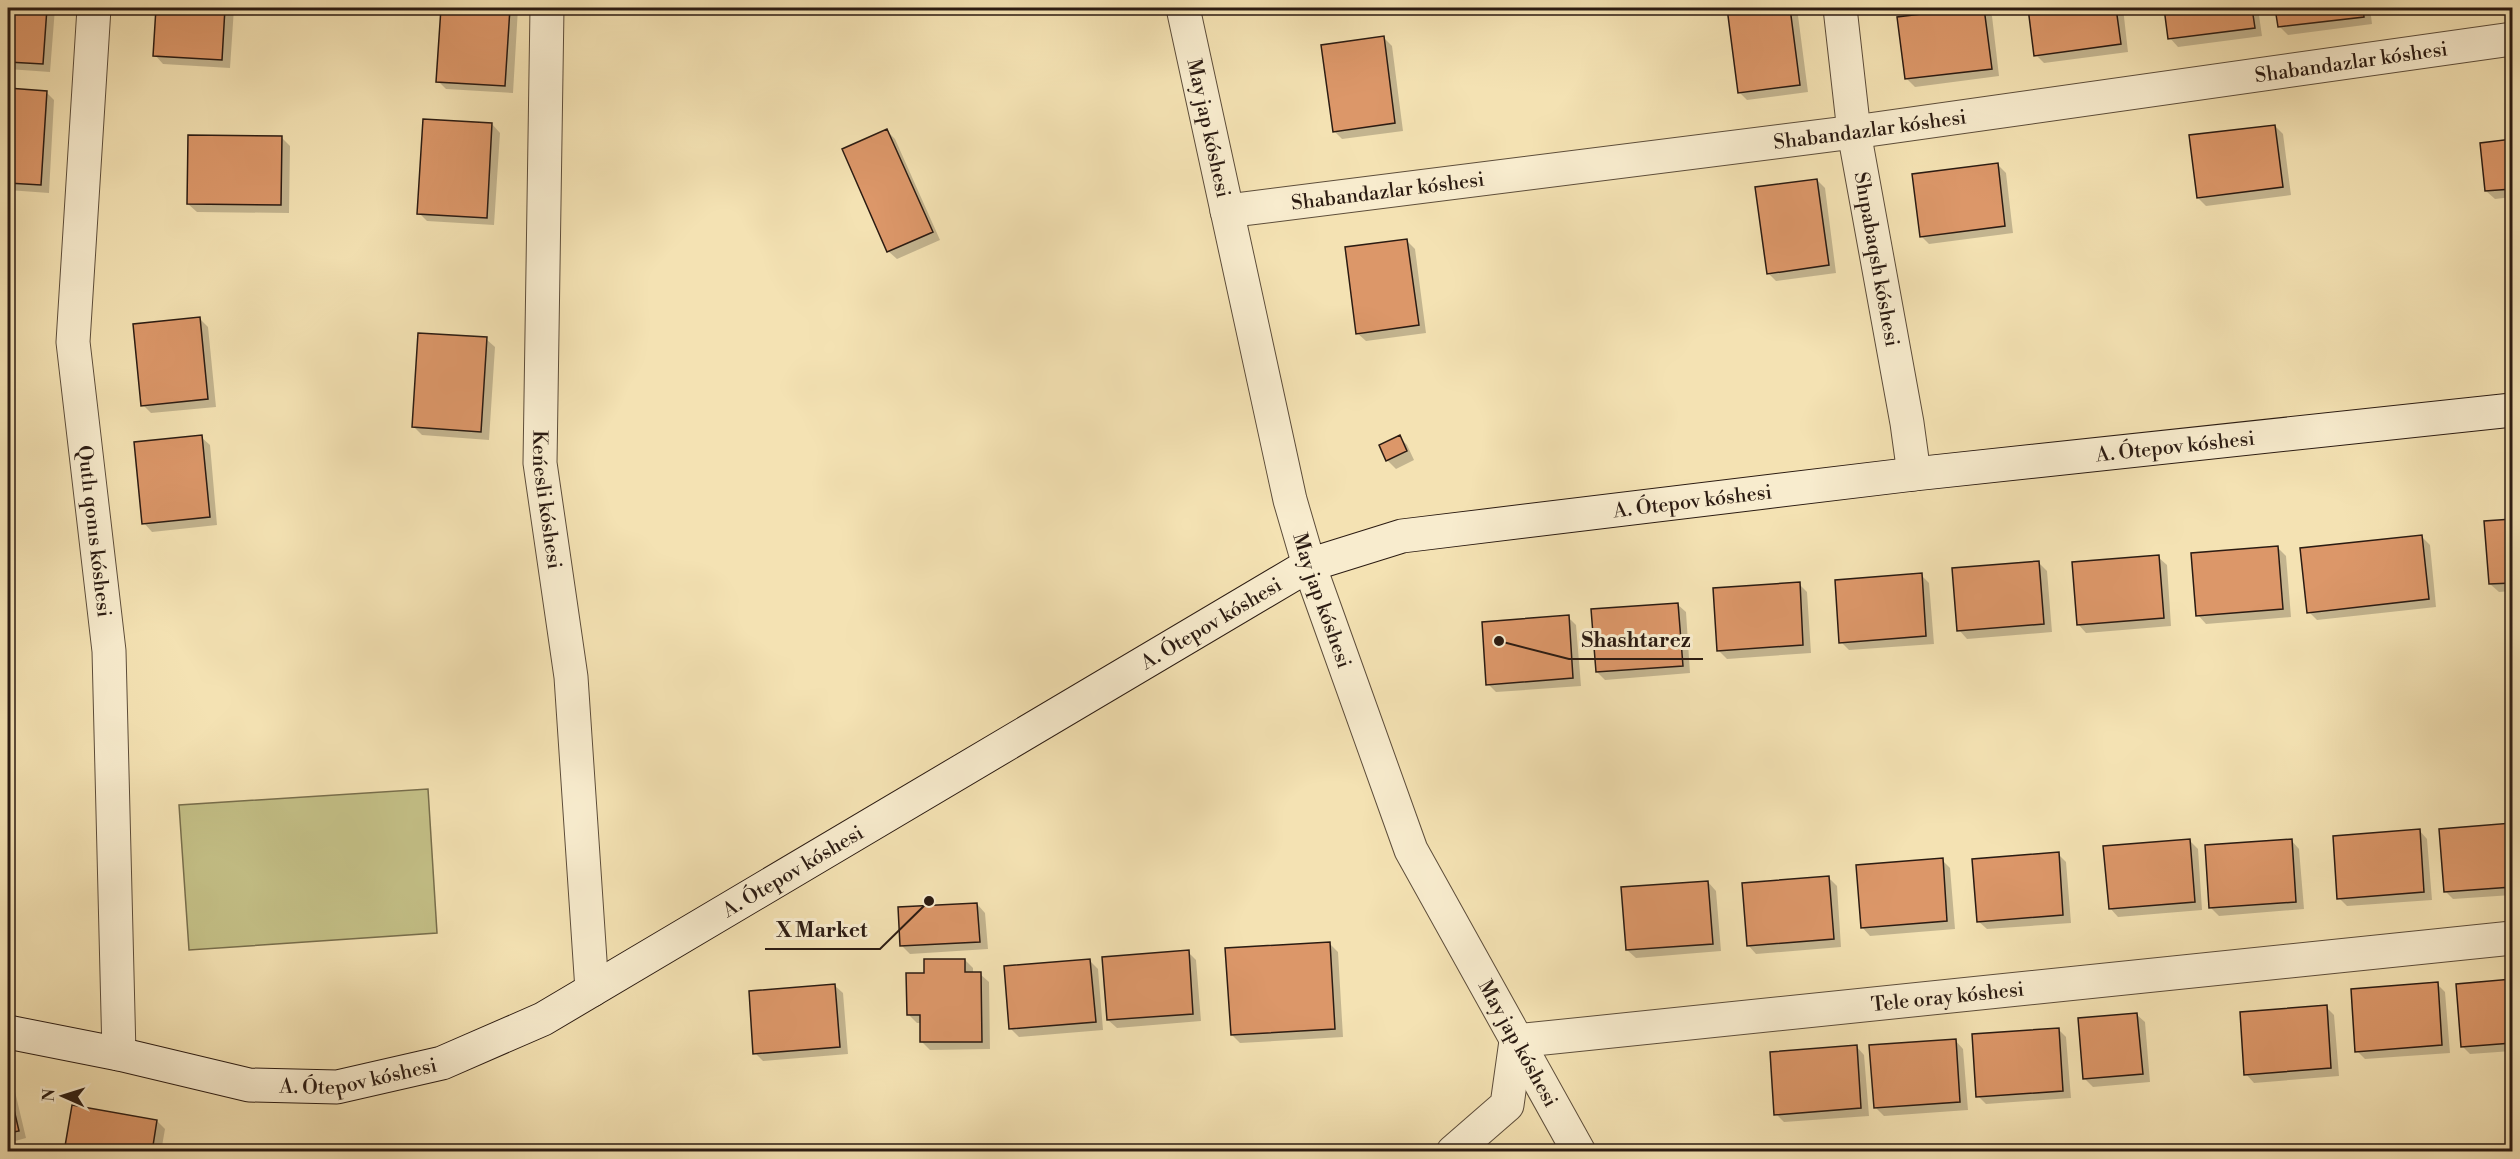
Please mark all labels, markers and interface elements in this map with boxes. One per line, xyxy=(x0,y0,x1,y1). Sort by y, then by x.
street label: Shabandazlar kóshesi xyxy=(2253,37,2450,89)
street label: May jap kóshesi xyxy=(1180,57,1235,201)
street label: Shabandazlar kóshesi xyxy=(1772,105,1969,156)
street label: Shabandazlar kóshesi xyxy=(1290,168,1486,217)
street label: Shıpabaqsh kóshesi xyxy=(1848,170,1904,349)
street label: A. Ótepov kóshesi xyxy=(2094,427,2257,469)
street label: Keńesli kóshesi xyxy=(526,430,566,571)
street label: Qutlı qonıs kóshesi xyxy=(71,444,116,619)
street label: A. Ótepov kóshesi xyxy=(1611,480,1774,524)
street label: May jap kóshesi xyxy=(1286,530,1356,672)
street label: A. Ótepov kóshesi xyxy=(1136,573,1287,676)
callout: Shashtarez xyxy=(1569,620,1703,659)
text: Shashtarez xyxy=(1581,628,1691,654)
street label: A. Ótepov kóshesi xyxy=(718,821,869,924)
callout: X Market xyxy=(765,910,880,949)
text: X Market xyxy=(776,918,868,944)
street label: May jap kóshesi xyxy=(1472,976,1563,1112)
street label: Tele oray kóshesi xyxy=(1870,977,2026,1018)
street label: A. Ótepov kóshesi xyxy=(278,1053,440,1101)
north arrow xyxy=(33,1066,93,1126)
text: N xyxy=(39,1088,59,1102)

